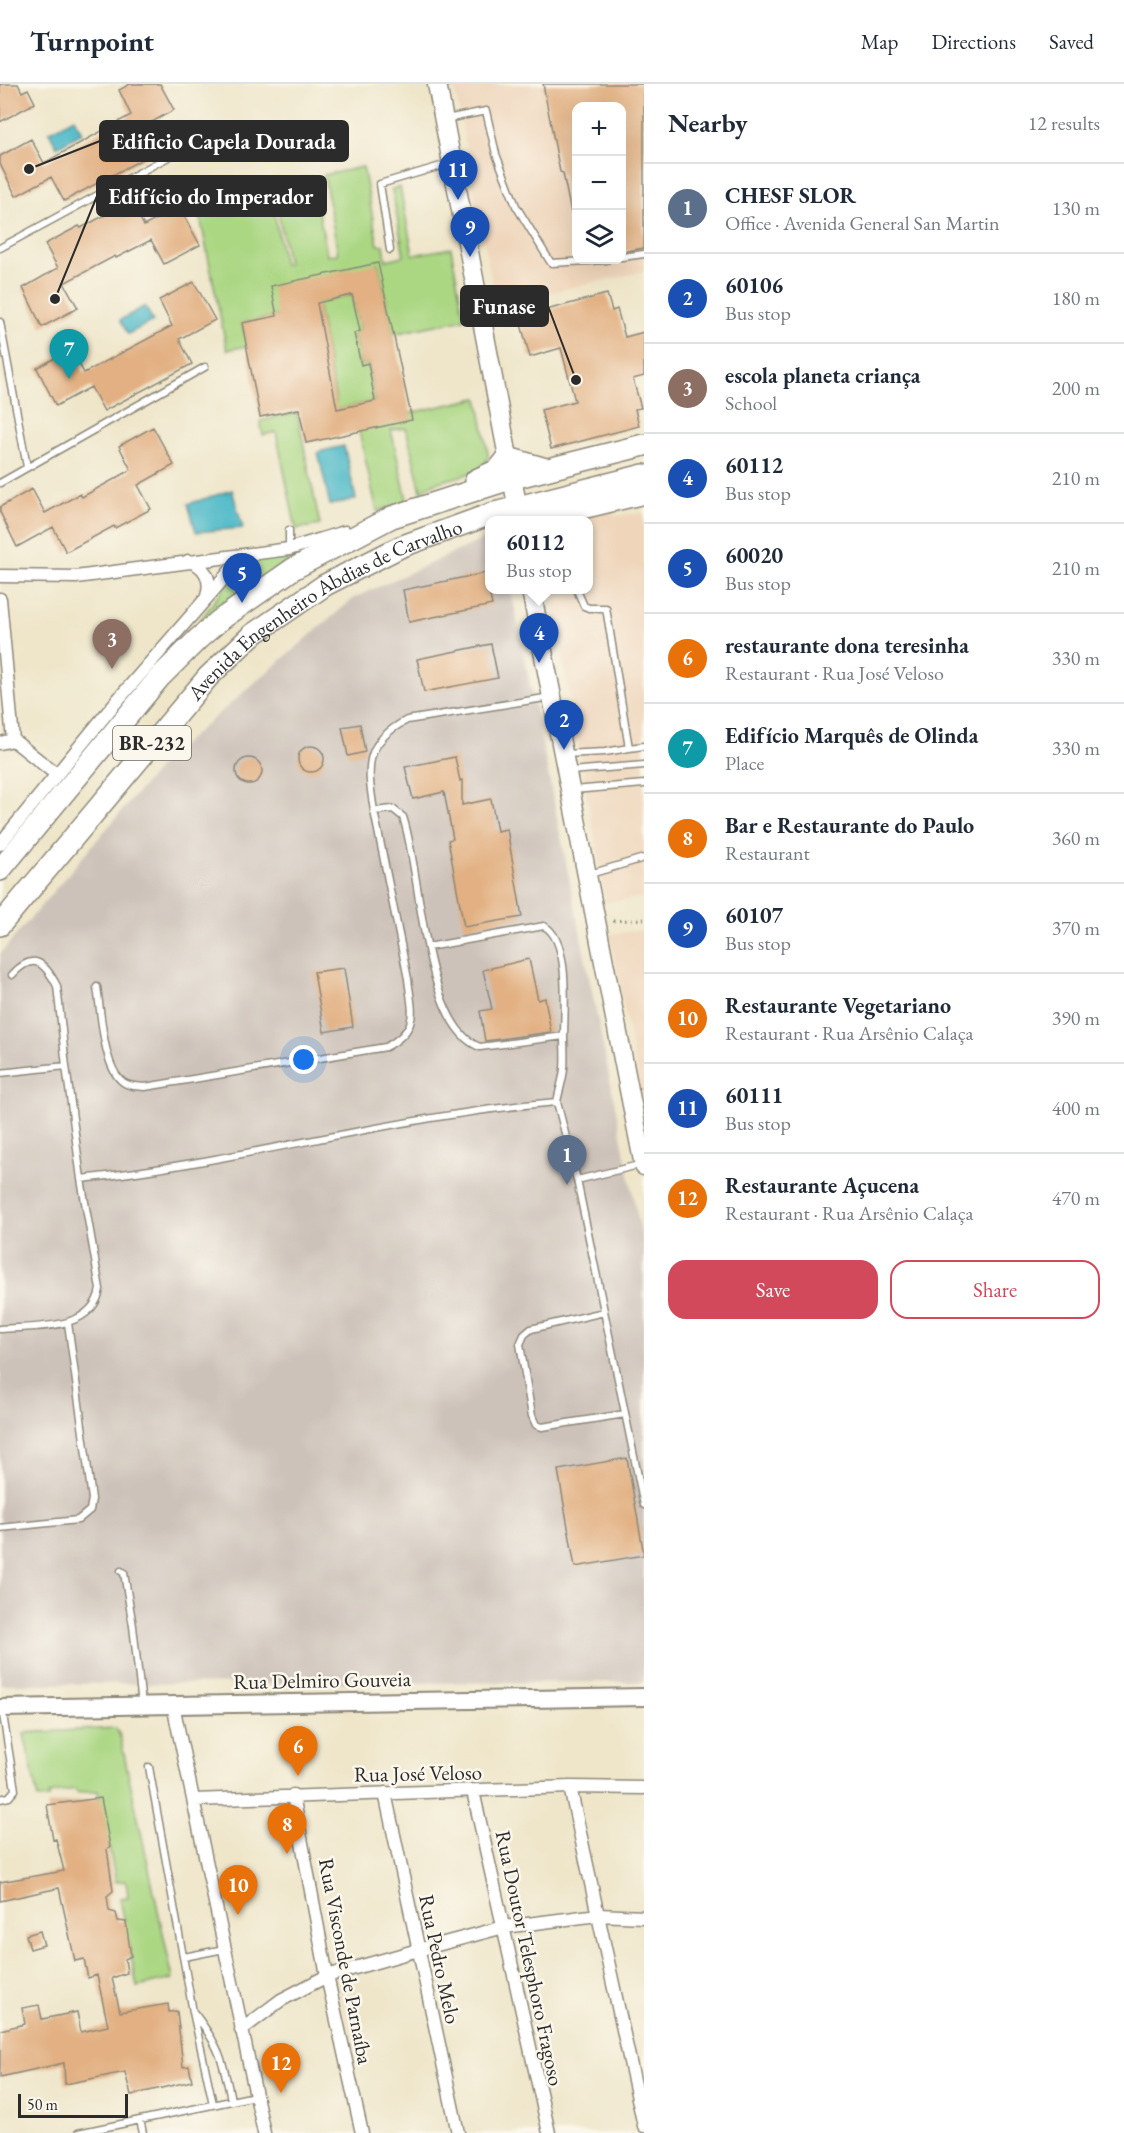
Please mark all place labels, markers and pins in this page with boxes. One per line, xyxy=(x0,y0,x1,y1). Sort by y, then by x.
callout: Edificio Capela Dourada xyxy=(100,121,348,161)
pin: 11 xyxy=(438,150,478,200)
callout: Edifício do Imperador xyxy=(97,176,326,216)
pin: 9 xyxy=(450,208,490,257)
callout: Funase xyxy=(461,286,548,326)
pin: 7 xyxy=(50,330,88,379)
pin: 5 xyxy=(222,554,262,603)
pin: 4 xyxy=(520,614,558,663)
pin: 3 xyxy=(92,620,132,669)
pin: 2 xyxy=(544,700,584,750)
pin: 1 xyxy=(548,1136,586,1185)
pin: 6 xyxy=(278,1726,318,1776)
pin: 8 xyxy=(268,1804,306,1854)
pin: 10 xyxy=(218,1866,258,1915)
pin: 12 xyxy=(262,2044,300,2093)

